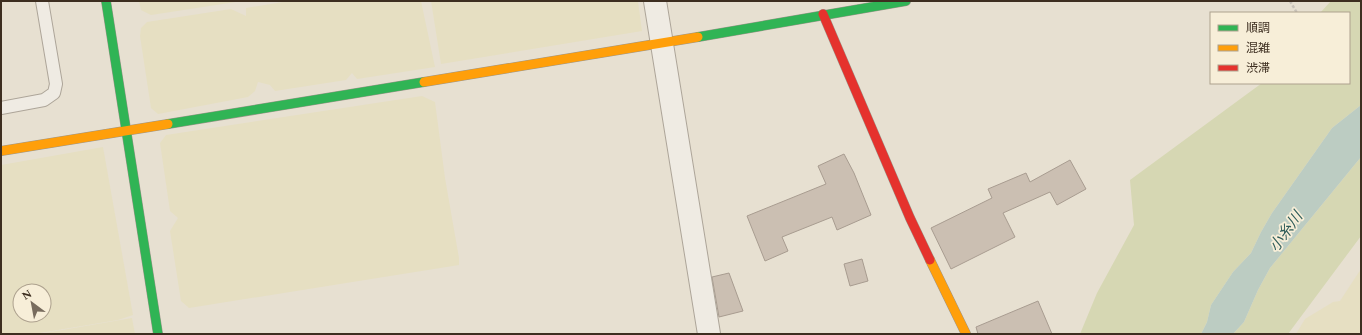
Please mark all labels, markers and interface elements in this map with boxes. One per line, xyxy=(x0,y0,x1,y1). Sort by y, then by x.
legend xyxy=(1210,12,1350,84)
text: 順調 xyxy=(1246,19,1270,38)
text: 混雑 xyxy=(1246,39,1270,58)
text: 渋滞 xyxy=(1246,59,1270,78)
water label: 小糸川 xyxy=(1263,205,1310,257)
north arrow xyxy=(12,283,52,323)
text: N xyxy=(19,285,35,305)

